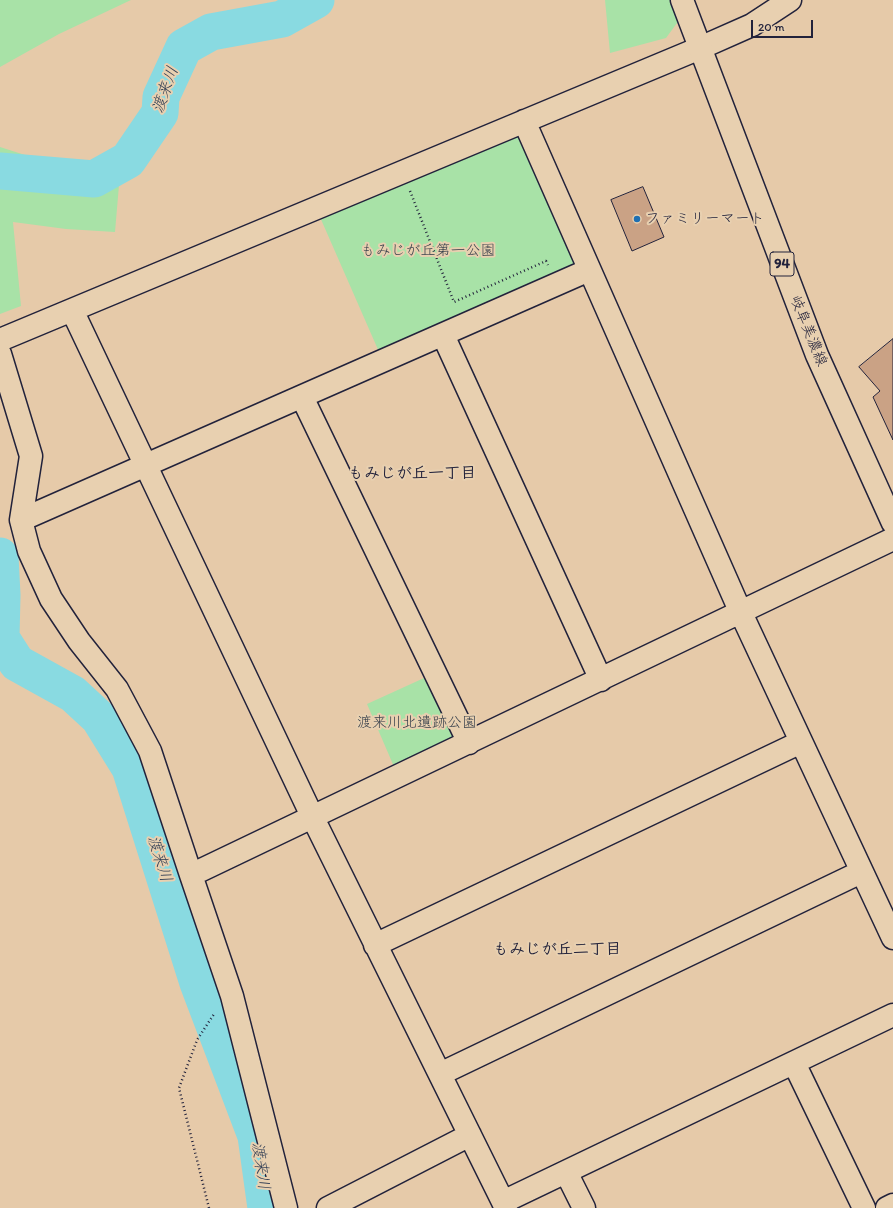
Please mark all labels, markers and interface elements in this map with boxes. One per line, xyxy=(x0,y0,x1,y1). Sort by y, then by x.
scale bar xyxy=(753,12,815,38)
text: 20 m xyxy=(758,20,785,34)
water label: 渡来川 xyxy=(149,64,183,116)
place label: ファミリーマート xyxy=(645,210,765,228)
marker: ファミリーマート xyxy=(632,214,642,224)
park label: もみじが丘第一公園 xyxy=(361,242,495,260)
road number: 94 xyxy=(770,252,794,276)
street label: 岐阜美濃線 xyxy=(786,293,830,369)
district label: もみじが丘一丁目 xyxy=(348,464,476,484)
park label: 渡来川北遺跡公園 xyxy=(357,714,477,732)
water label: 渡来川 xyxy=(143,833,175,885)
district label: もみじが丘二丁目 xyxy=(493,940,621,960)
water label: 渡来川 xyxy=(247,1141,273,1191)

